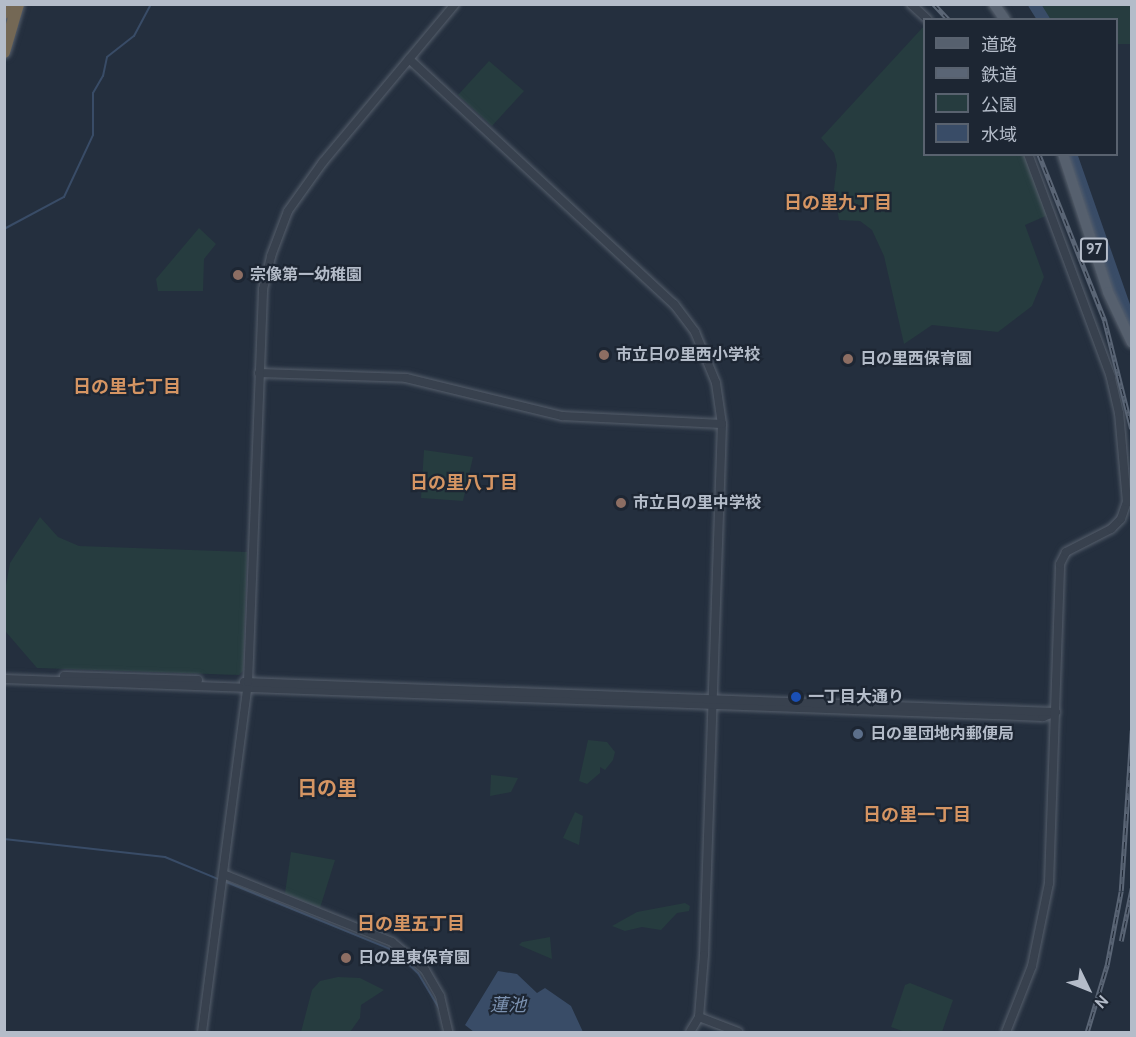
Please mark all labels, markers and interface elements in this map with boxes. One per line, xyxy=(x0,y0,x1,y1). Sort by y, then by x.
legend xyxy=(923,18,1118,156)
text: 道路 xyxy=(981,34,1017,56)
text: 鉄道 xyxy=(981,64,1017,86)
text: 公園 xyxy=(981,94,1017,116)
text: 水域 xyxy=(981,124,1017,146)
district label: 日の里九丁目 xyxy=(784,192,892,214)
road number: 97 xyxy=(1079,238,1109,262)
place label: 宗像第一幼稚園 xyxy=(250,265,362,285)
marker: 宗像第一幼稚園 xyxy=(231,268,245,282)
place label: 市立日の里西小学校 xyxy=(616,345,760,365)
marker: 市立日の里西小学校 xyxy=(597,348,611,362)
place label: 日の里西保育園 xyxy=(860,349,972,369)
marker: 日の里西保育園 xyxy=(841,352,855,366)
district label: 日の里七丁目 xyxy=(73,376,181,398)
district label: 日の里八丁目 xyxy=(410,472,518,494)
place label: 市立日の里中学校 xyxy=(633,493,761,513)
marker: 市立日の里中学校 xyxy=(614,496,628,510)
place label: 一丁目大通り xyxy=(808,687,904,707)
marker: 一丁目大通り xyxy=(789,690,803,704)
place label: 日の里団地内郵便局 xyxy=(870,724,1014,744)
marker: 日の里団地内郵便局 xyxy=(851,727,865,741)
district label: 日の里 xyxy=(297,776,357,800)
district label: 日の里一丁目 xyxy=(863,804,971,826)
district label: 日の里五丁目 xyxy=(357,913,465,935)
place label: 日の里東保育園 xyxy=(358,948,470,968)
marker: 日の里東保育園 xyxy=(339,951,353,965)
north arrow xyxy=(1058,959,1118,1019)
text: N xyxy=(1091,991,1112,1012)
water label: 蓮池 xyxy=(490,994,526,1016)

